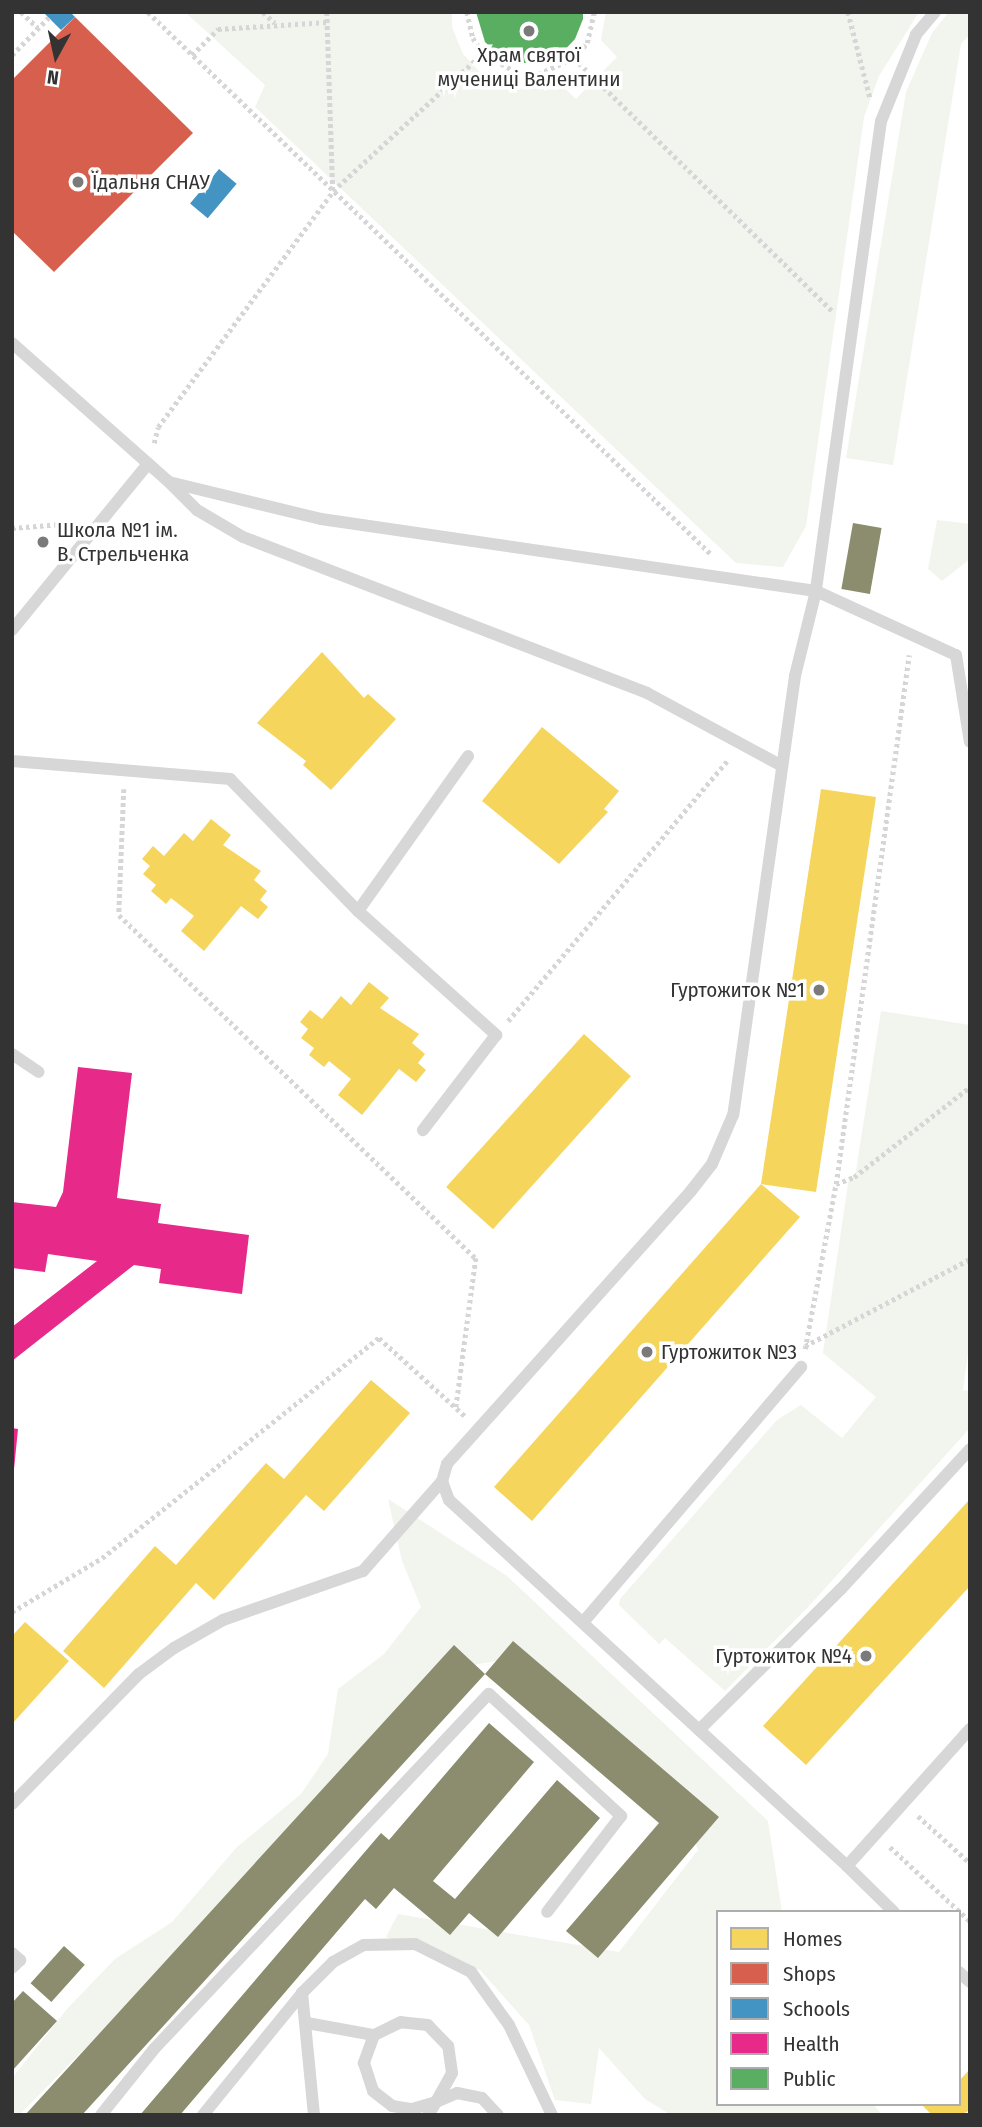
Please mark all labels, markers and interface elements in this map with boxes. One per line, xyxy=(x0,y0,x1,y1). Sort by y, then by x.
north arrow xyxy=(21,21,91,91)
marker: Храм святої мучениці Валентини xyxy=(521,23,537,39)
place label: Храм святої мучениці Валентини xyxy=(437,42,621,92)
text: N xyxy=(46,65,60,89)
place label: Їдальня СНАУ xyxy=(92,169,210,195)
marker: Їдальня СНАУ xyxy=(70,174,86,190)
place label: Школа №1 ім. В. Стрельченка xyxy=(57,517,189,567)
marker: Школа №1 ім. В. Стрельченка xyxy=(35,534,51,550)
place label: Гуртожиток №1 xyxy=(670,977,805,1003)
marker: Гуртожиток №1 xyxy=(811,982,827,998)
place label: Гуртожиток №3 xyxy=(661,1339,797,1365)
marker: Гуртожиток №3 xyxy=(639,1344,655,1360)
place label: Гуртожиток №4 xyxy=(715,1643,852,1669)
marker: Гуртожиток №4 xyxy=(858,1648,874,1664)
legend xyxy=(716,1910,961,2106)
text: Homes xyxy=(783,1926,842,1952)
text: Shops xyxy=(783,1961,836,1987)
text: Schools xyxy=(783,1996,850,2022)
text: Health xyxy=(783,2031,839,2057)
text: Public xyxy=(783,2066,835,2092)

